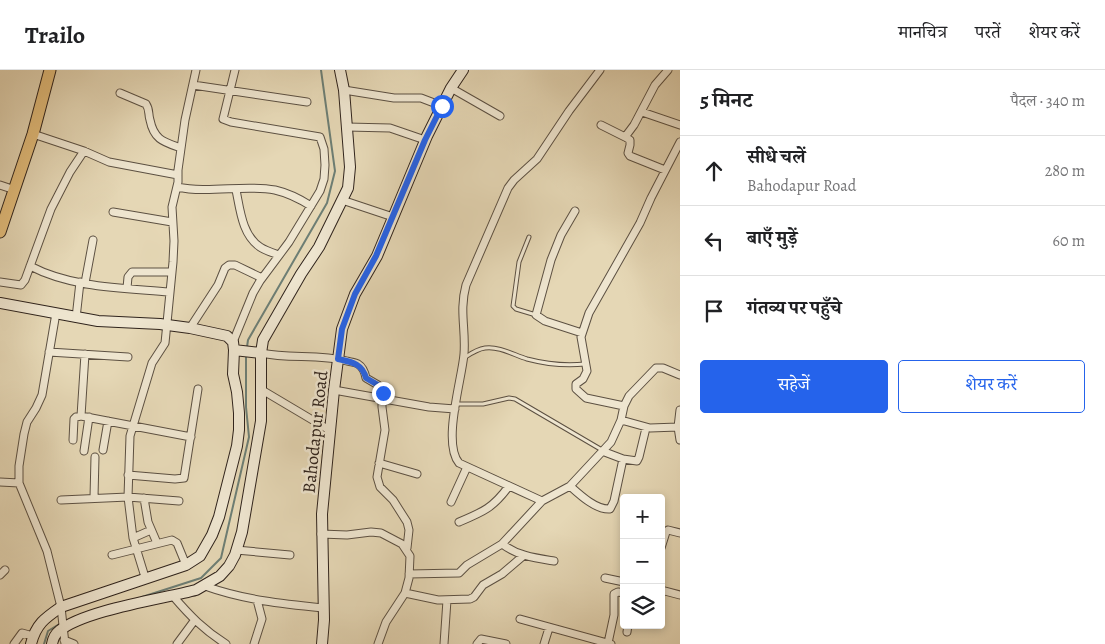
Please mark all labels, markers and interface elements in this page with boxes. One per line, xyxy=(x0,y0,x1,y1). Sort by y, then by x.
text: Trailo xyxy=(25,19,85,51)
text: मानचित्र xyxy=(898,20,947,44)
text: परतें xyxy=(975,20,1001,44)
text: शेयर करें xyxy=(1029,20,1080,44)
text: 5 मिनट xyxy=(700,86,752,114)
text: पैदल · 340 m xyxy=(1010,90,1085,112)
route start xyxy=(431,95,454,118)
text: सीधे चलें xyxy=(747,144,805,170)
icon: ahead xyxy=(700,157,728,185)
text: 280 m xyxy=(1045,160,1085,182)
text: Bahodapur Road xyxy=(747,175,856,197)
text: बाएँ मुड़ें xyxy=(747,225,797,251)
icon: left xyxy=(700,227,728,255)
text: 60 m xyxy=(1053,230,1085,252)
text: गंतव्य पर पहुँचे xyxy=(747,295,842,321)
icon: arrive xyxy=(700,297,728,325)
button: सहेजें xyxy=(700,360,888,413)
button: शेयर करें xyxy=(898,360,1085,413)
street label: Bahodapur Road xyxy=(297,369,333,494)
route end xyxy=(372,382,395,405)
map controls xyxy=(620,494,665,629)
button: + xyxy=(620,494,665,539)
button: − xyxy=(620,539,665,584)
button: layers xyxy=(620,584,665,629)

